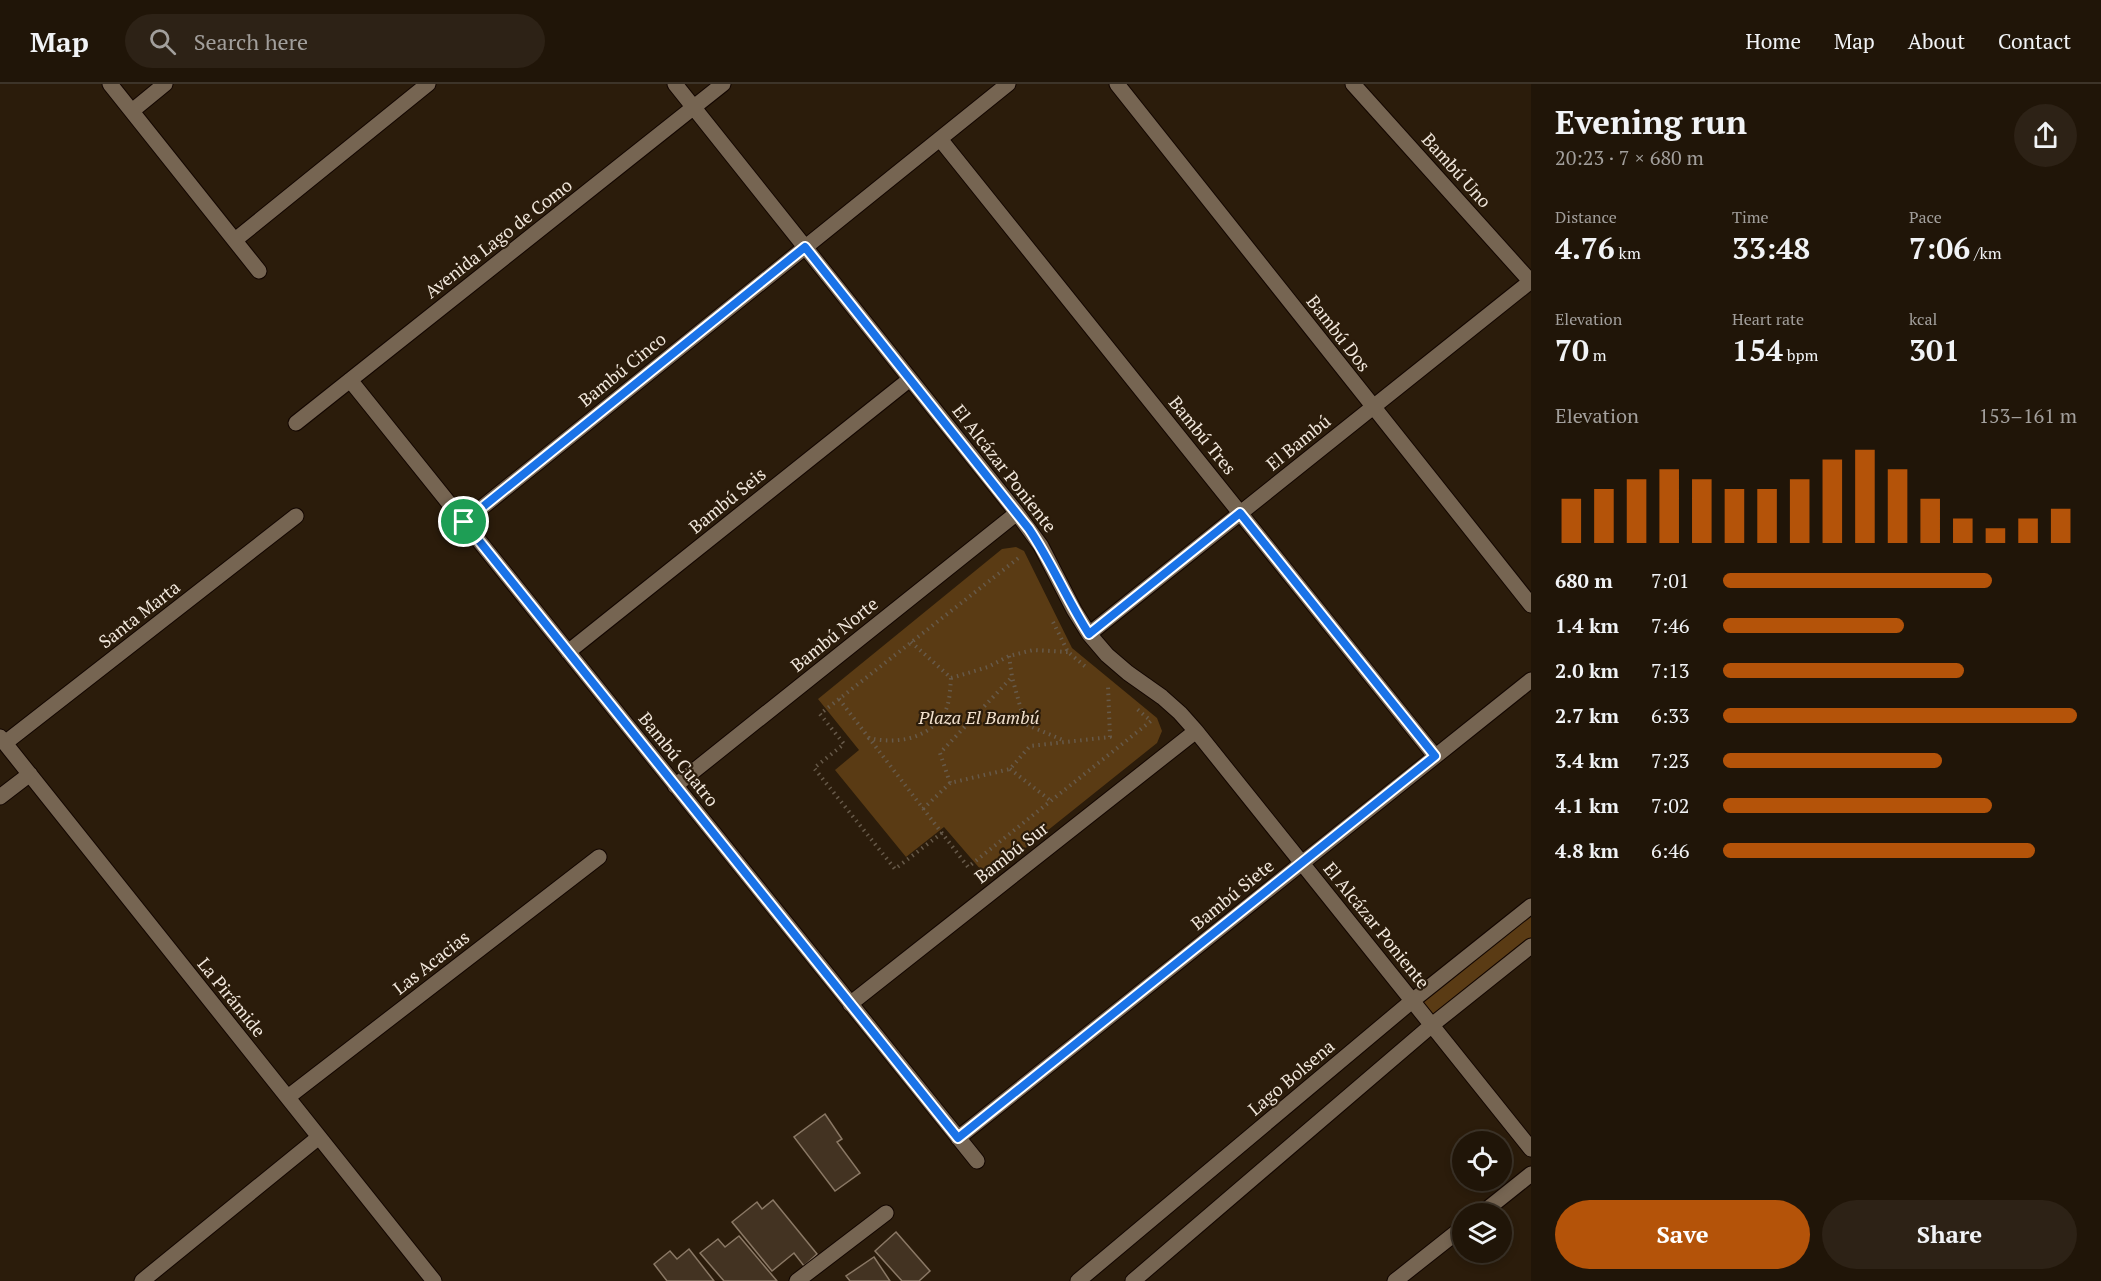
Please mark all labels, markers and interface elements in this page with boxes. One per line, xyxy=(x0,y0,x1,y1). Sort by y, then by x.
search box xyxy=(125,14,545,68)
text: Map xyxy=(30,23,89,60)
icon: search xyxy=(146,25,179,58)
text: Search here xyxy=(194,27,308,56)
text: Home xyxy=(1745,27,1801,55)
text: Map xyxy=(1834,27,1875,55)
text: About xyxy=(1908,27,1965,55)
text: Contact xyxy=(1998,27,2071,55)
text: Evening run xyxy=(1555,100,1747,143)
button: share xyxy=(2014,104,2077,167)
street label: Bambú Uno xyxy=(1417,127,1497,213)
text: 20:23 · 7 × 680 m xyxy=(1555,144,1704,171)
street label: Avenida Lago de Como xyxy=(419,173,577,303)
text: Distance xyxy=(1555,206,1617,228)
text: Time xyxy=(1732,206,1769,228)
text: Pace xyxy=(1909,206,1942,228)
text: 4.76 xyxy=(1555,228,1615,268)
text: 33:48 xyxy=(1732,228,1810,268)
text: 7:06 xyxy=(1909,228,1970,268)
text: km xyxy=(1615,242,1641,264)
text: /km xyxy=(1970,242,2002,264)
street label: Bambú Dos xyxy=(1302,290,1376,376)
text: Elevation xyxy=(1555,308,1622,330)
text: Heart rate xyxy=(1732,308,1804,330)
text: kcal xyxy=(1909,308,1937,330)
street label: Bambú Cinco xyxy=(573,326,671,412)
text: 70 xyxy=(1555,330,1589,370)
text: 154 xyxy=(1732,330,1783,370)
text: 301 xyxy=(1909,330,1960,370)
text: m xyxy=(1589,344,1607,366)
text: bpm xyxy=(1783,344,1818,366)
street label: Bambú Tres xyxy=(1164,391,1242,479)
street label: El Alcázar Poniente xyxy=(948,399,1062,537)
text: Elevation xyxy=(1555,402,1639,429)
text: 153–161 m xyxy=(1978,402,2077,429)
street label: El Bambú xyxy=(1261,409,1335,475)
street label: Bambú Seis xyxy=(684,462,770,538)
pin xyxy=(438,496,489,547)
icon: arrive xyxy=(447,505,480,538)
text: 680 m xyxy=(1555,567,1613,594)
text: 7:01 xyxy=(1651,567,1690,594)
street label: Santa Marta xyxy=(93,575,185,653)
street label: Bambú Norte xyxy=(785,591,883,677)
text: 1.4 km xyxy=(1555,612,1619,639)
text: 7:46 xyxy=(1651,612,1690,639)
text: 2.0 km xyxy=(1555,657,1619,684)
text: 7:13 xyxy=(1651,657,1690,684)
text: 2.7 km xyxy=(1555,702,1619,729)
text: 6:33 xyxy=(1651,702,1690,729)
park label: Plaza El Bambú xyxy=(918,705,1039,729)
street label: Bambú Cuatro xyxy=(634,707,724,811)
text: 3.4 km xyxy=(1555,747,1619,774)
text: 7:23 xyxy=(1651,747,1690,774)
text: 4.1 km xyxy=(1555,792,1619,819)
text: 7:02 xyxy=(1651,792,1690,819)
street label: Bambú Sur xyxy=(969,816,1053,888)
text: 4.8 km xyxy=(1555,837,1619,864)
text: 6:46 xyxy=(1651,837,1690,864)
street label: Bambú Siete xyxy=(1186,853,1278,935)
street label: El Alcázar Poniente xyxy=(1319,857,1435,993)
street label: Las Acacias xyxy=(388,925,474,999)
street label: La Pirámide xyxy=(193,952,271,1042)
street label: Lago Bolsena xyxy=(1243,1034,1339,1120)
map controls xyxy=(1452,1131,1512,1263)
button: locate xyxy=(1452,1131,1512,1191)
button: Save xyxy=(1555,1200,1810,1269)
button: Share xyxy=(1822,1200,2077,1269)
button: layers xyxy=(1452,1203,1512,1263)

